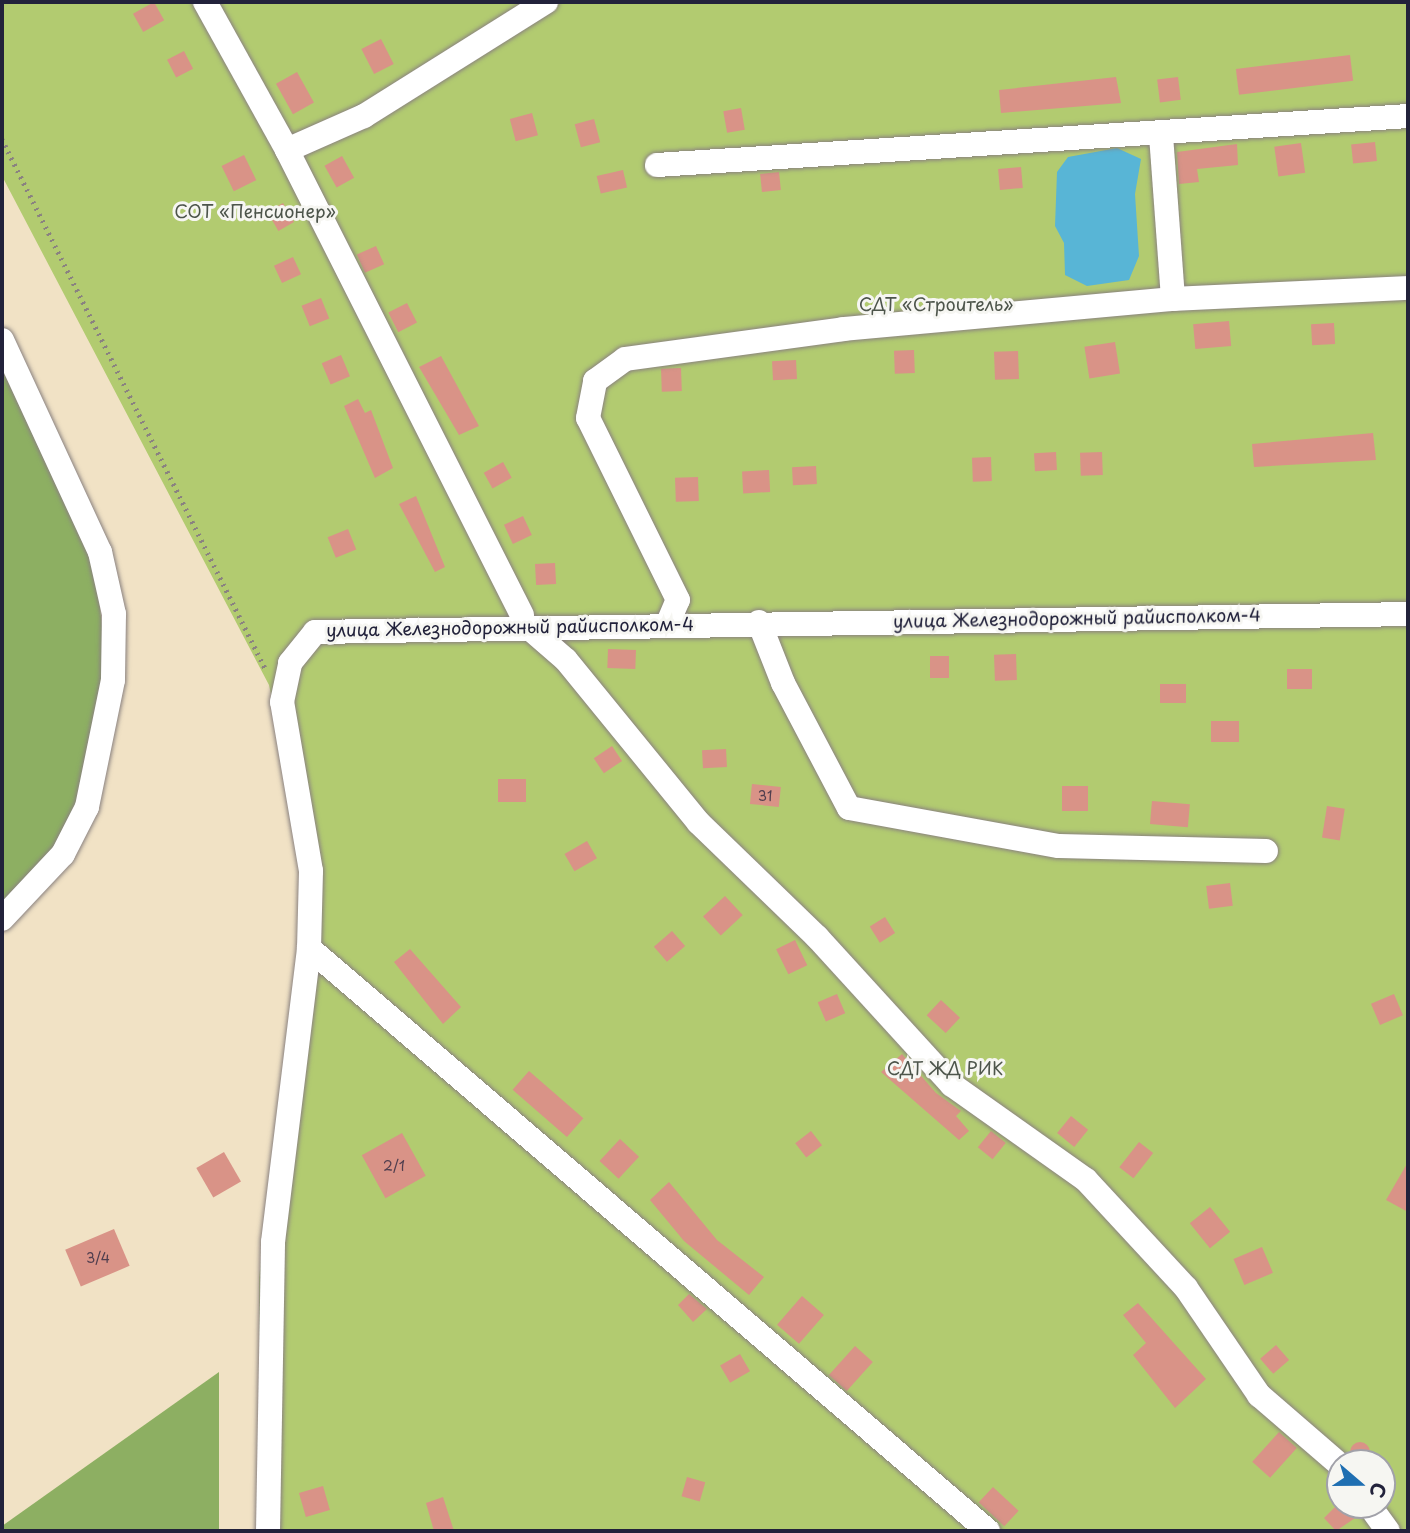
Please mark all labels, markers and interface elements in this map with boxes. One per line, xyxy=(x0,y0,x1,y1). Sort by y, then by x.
park label: СОТ «Пенсионер» xyxy=(174,200,336,222)
park label: СДТ «Строитель» xyxy=(858,293,1014,315)
street label: улица Железнодорожный райисполком-4 xyxy=(892,604,1262,632)
street label: улица Железнодорожный райисполком-4 xyxy=(325,613,695,641)
house number: 31 xyxy=(758,788,772,804)
park label: СДТ ЖД РИК xyxy=(886,1057,1004,1079)
house number: 2/1 xyxy=(383,1158,405,1174)
house number: 3/4 xyxy=(86,1250,110,1266)
north arrow xyxy=(1326,1449,1396,1519)
text: С xyxy=(1363,1479,1394,1502)

